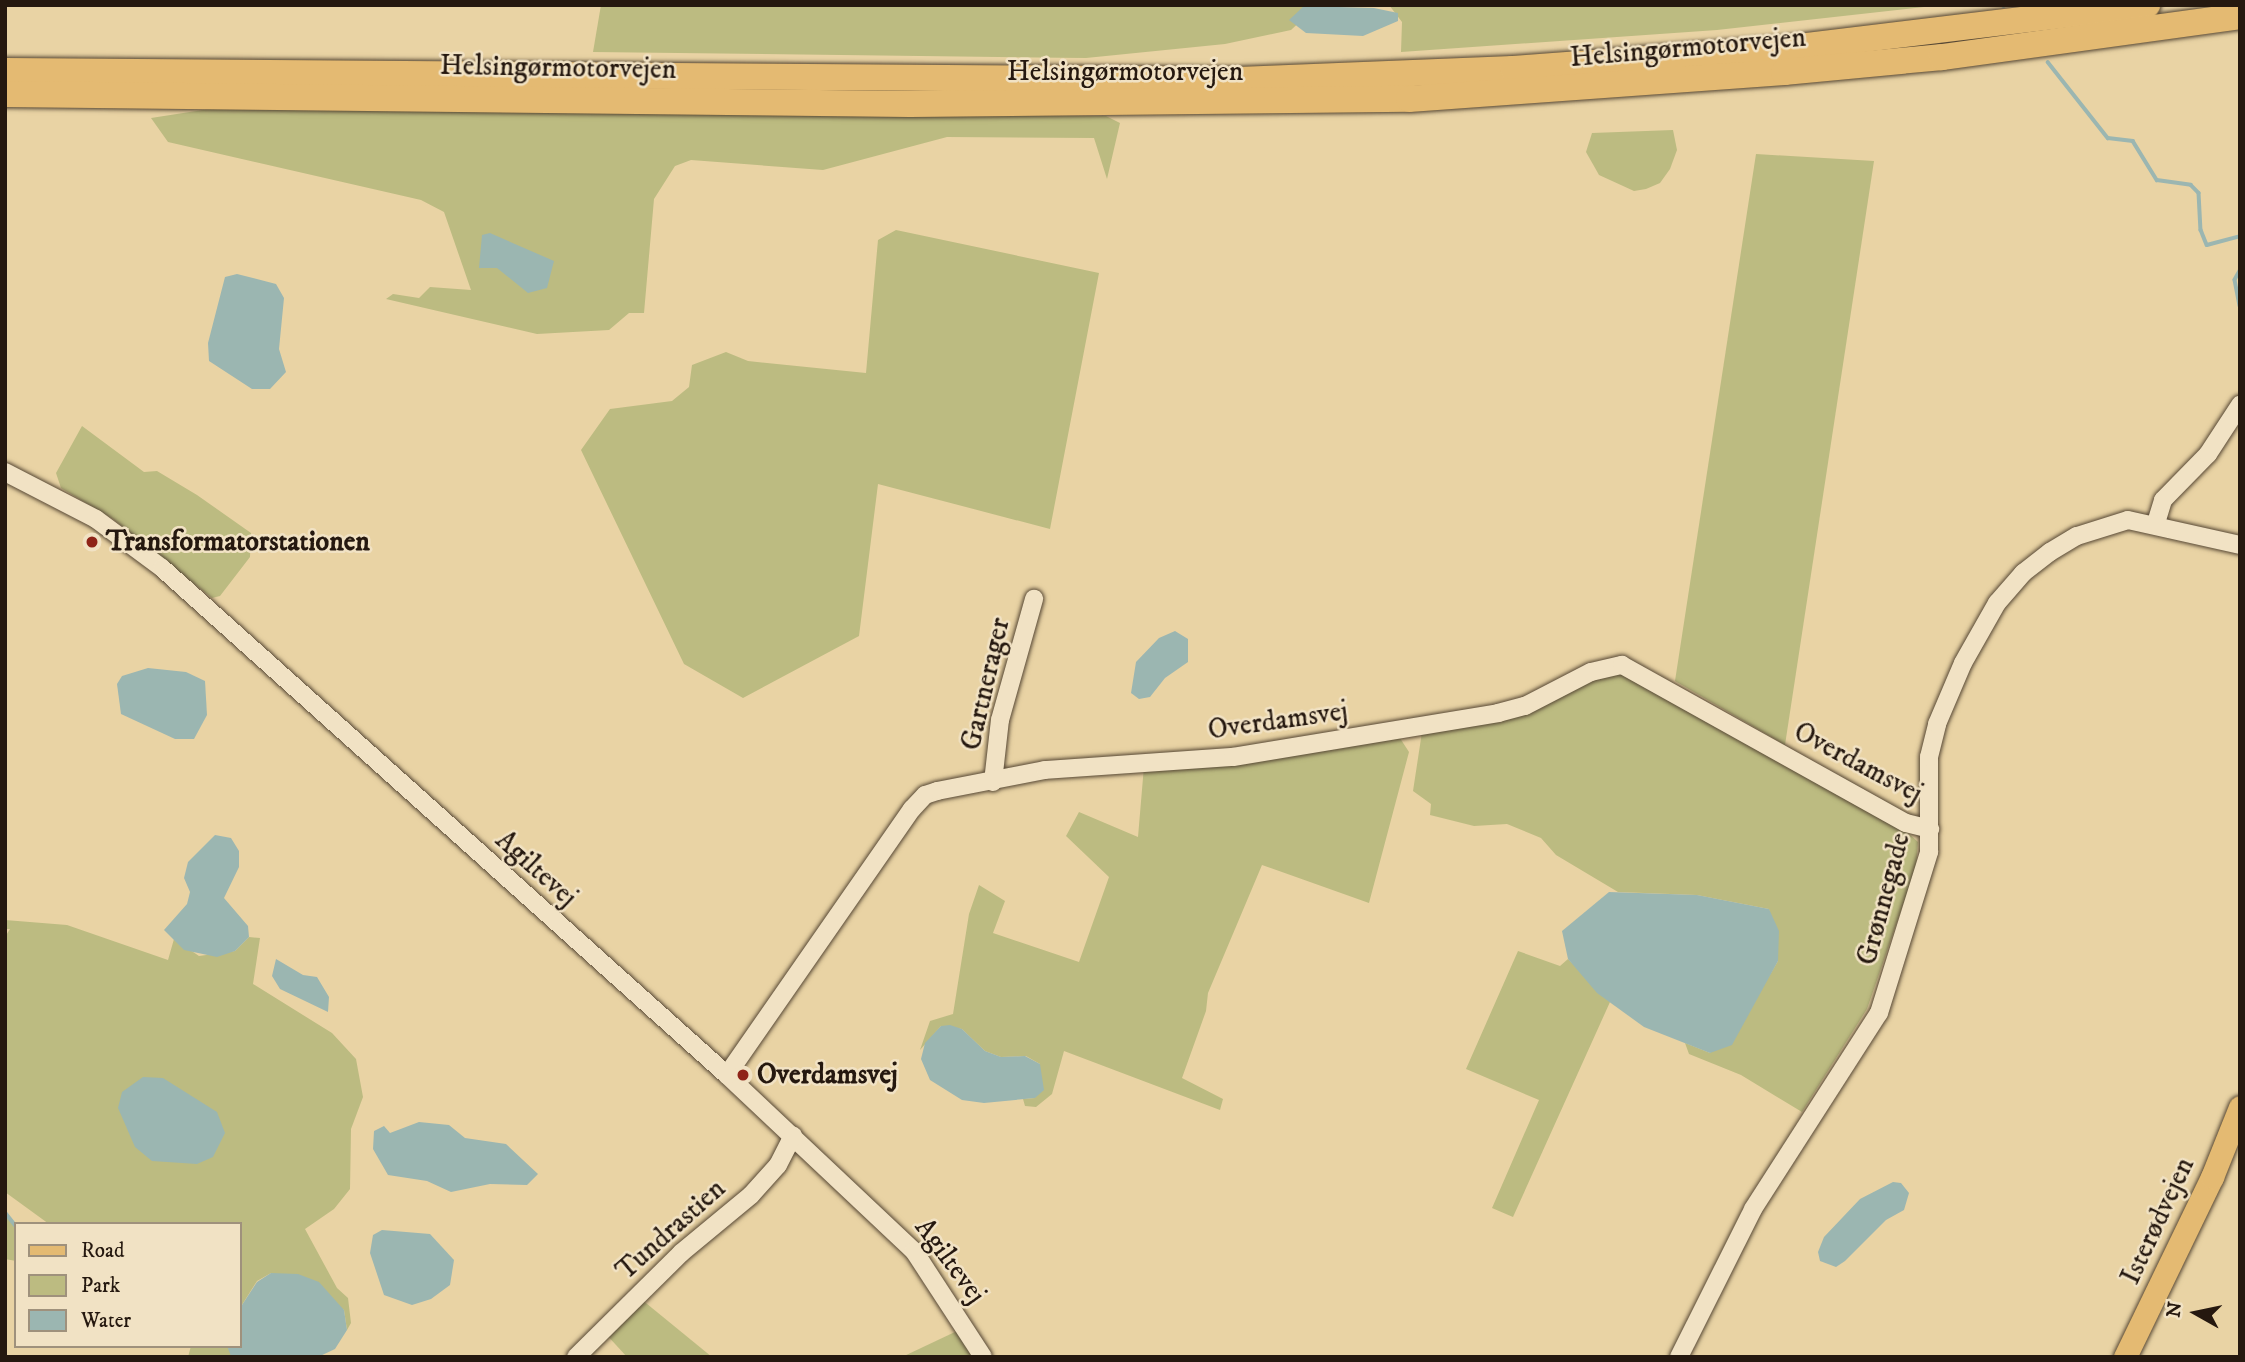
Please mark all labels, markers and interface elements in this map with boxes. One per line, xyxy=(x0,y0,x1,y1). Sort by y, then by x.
street label: Helsingørmotorvejen xyxy=(1569,21,1807,75)
street label: Helsingørmotorvejen xyxy=(439,49,677,87)
street label: Helsingørmotorvejen xyxy=(1007,55,1243,89)
place label: Transformatorstationen xyxy=(106,525,370,559)
marker: Transformatorstationen xyxy=(84,534,100,550)
street label: Gartnerager xyxy=(954,614,1018,754)
street label: Overdamsvej xyxy=(1206,695,1350,747)
street label: Overdamsvej xyxy=(1788,715,1928,811)
street label: Agiltevej xyxy=(488,824,584,914)
street label: Grønnegade xyxy=(1850,829,1918,969)
place label: Overdamsvej xyxy=(757,1058,898,1092)
marker: Overdamsvej xyxy=(735,1067,751,1083)
street label: Isterødvejen xyxy=(2114,1152,2202,1290)
street label: Tundrastien xyxy=(610,1172,732,1288)
street label: Agiltevej xyxy=(907,1212,993,1310)
legend xyxy=(14,1222,242,1348)
text: Road xyxy=(81,1238,125,1264)
text: Park xyxy=(81,1273,120,1299)
north arrow xyxy=(2161,1278,2231,1348)
text: N xyxy=(2162,1300,2187,1319)
text: Water xyxy=(81,1308,131,1334)

